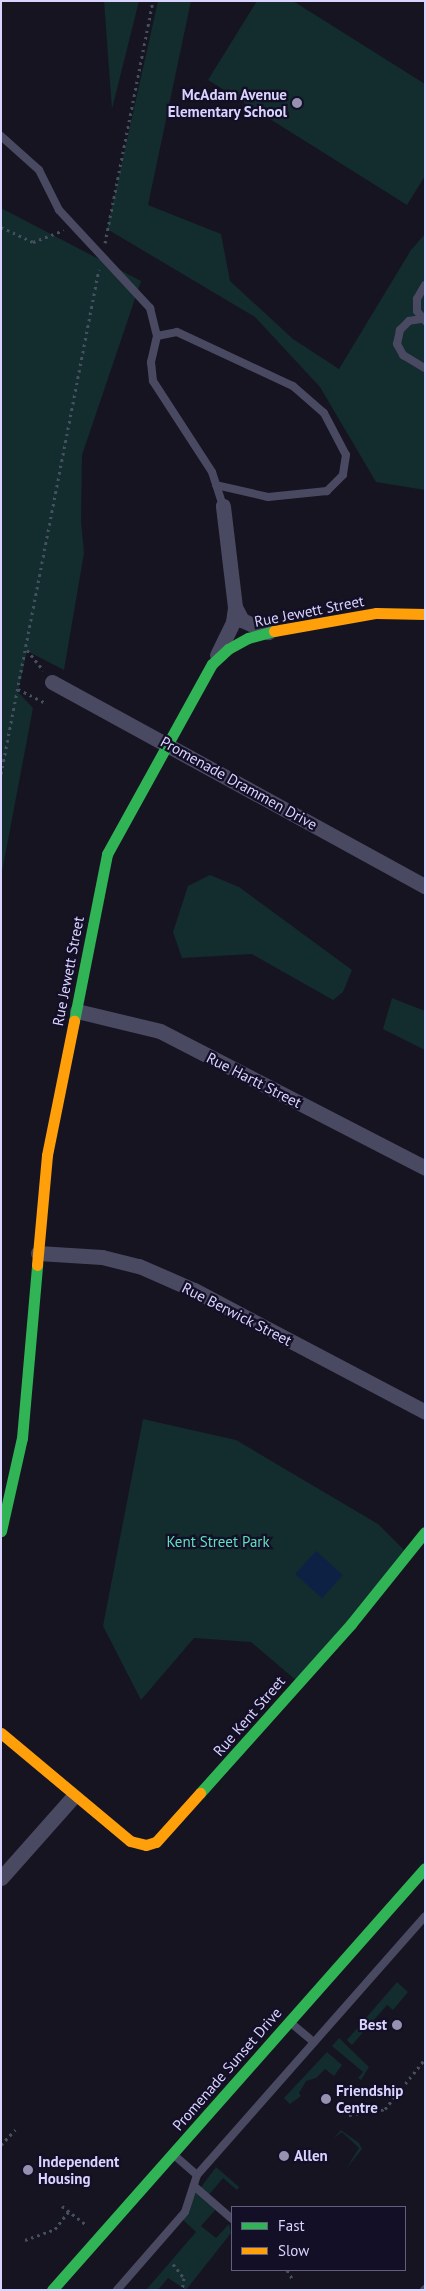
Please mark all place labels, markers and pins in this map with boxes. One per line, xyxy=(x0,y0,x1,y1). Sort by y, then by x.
place label: McAdam Avenue Elementary School xyxy=(167,85,287,120)
marker: McAdam Avenue Elementary School xyxy=(291,97,303,109)
place label: Best xyxy=(359,2016,387,2034)
marker: Best xyxy=(391,2019,403,2031)
place label: Friendship Centre xyxy=(336,2081,403,2116)
marker: Friendship Centre xyxy=(320,2093,332,2105)
place label: Allen xyxy=(294,2147,328,2165)
marker: Allen xyxy=(278,2150,290,2162)
place label: Independent Housing xyxy=(38,2152,119,2187)
marker: Independent Housing xyxy=(22,2164,34,2176)

